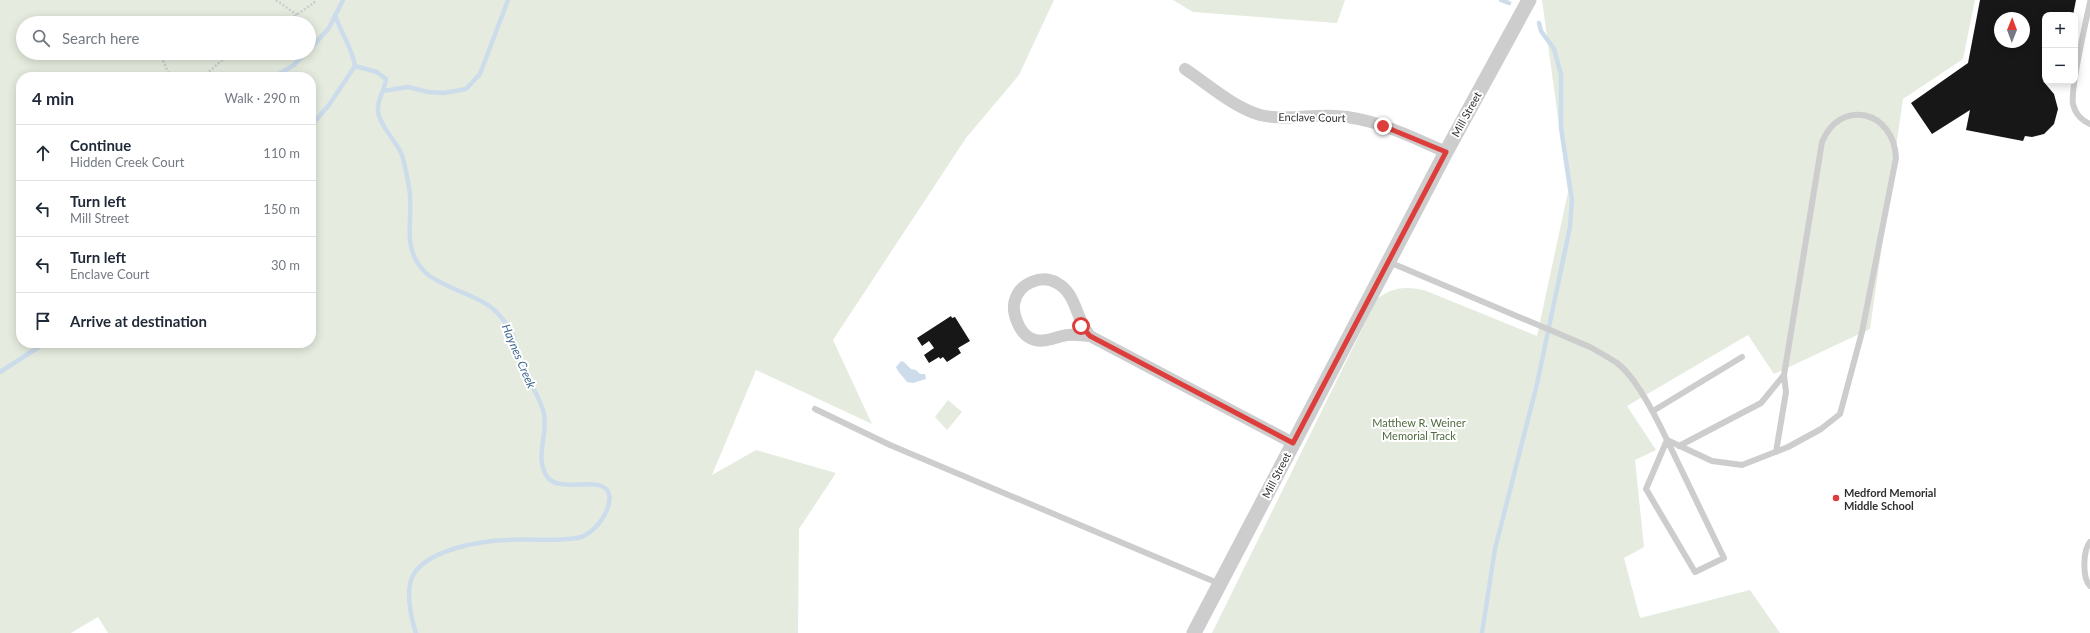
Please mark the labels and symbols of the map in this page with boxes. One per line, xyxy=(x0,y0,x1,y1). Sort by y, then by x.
north arrow xyxy=(1994,12,2030,48)
street label: Mill Street xyxy=(1448,89,1484,139)
street label: Enclave Court xyxy=(1278,110,1346,124)
route end xyxy=(1374,117,1392,135)
route start xyxy=(1072,317,1090,335)
water label: Haynes Creek xyxy=(499,322,539,391)
park label: Matthew R. Weiner Memorial Track xyxy=(1372,416,1466,442)
street label: Mill Street xyxy=(1259,450,1293,500)
place label: Medford Memorial Middle School xyxy=(1844,486,1936,512)
marker: Medford Memorial Middle School xyxy=(1831,493,1841,503)

